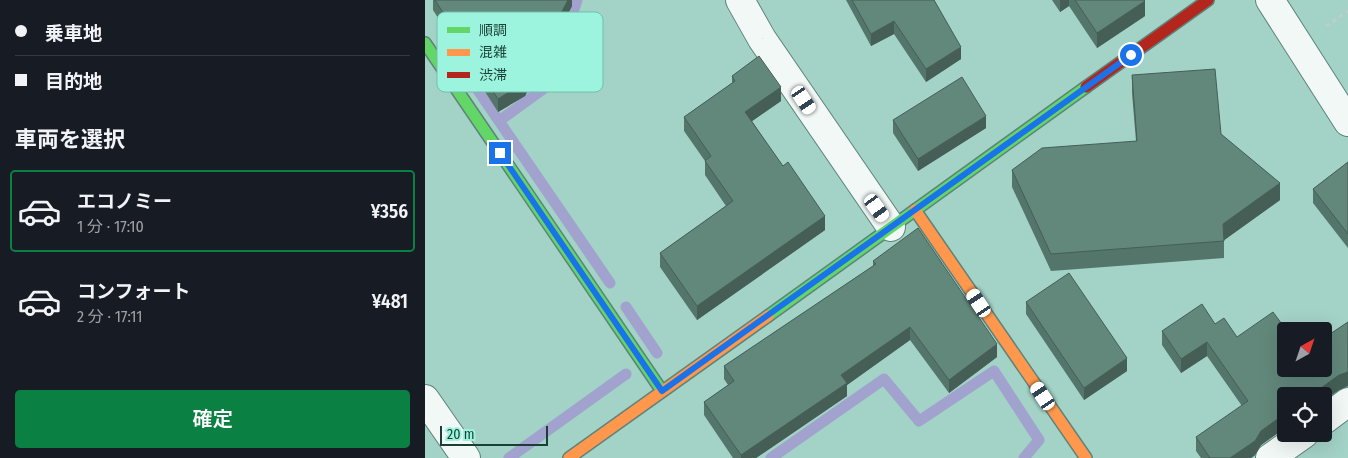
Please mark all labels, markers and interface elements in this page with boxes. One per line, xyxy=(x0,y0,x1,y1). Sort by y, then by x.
legend xyxy=(437,12,603,92)
text: 乗車地 xyxy=(45,22,102,45)
text: 順調 xyxy=(479,22,507,39)
text: 混雑 xyxy=(479,44,507,61)
route start xyxy=(1120,44,1142,66)
text: 渋滞 xyxy=(479,67,507,84)
text: 目的地 xyxy=(45,70,102,93)
car xyxy=(789,83,818,117)
text: 車両を選択 xyxy=(15,126,125,153)
route end xyxy=(489,142,511,164)
icon: car xyxy=(17,189,62,234)
text: エコノミー xyxy=(77,190,172,213)
car xyxy=(862,191,891,225)
text: ¥356 xyxy=(371,200,408,223)
text: 1 分 · 17:10 xyxy=(77,217,144,236)
icon: car xyxy=(17,279,62,324)
text: コンフォート xyxy=(77,280,190,303)
car xyxy=(964,286,993,320)
text: ¥481 xyxy=(372,290,408,313)
text: 2 分 · 17:11 xyxy=(77,307,142,326)
north arrow xyxy=(1277,322,1333,378)
map controls xyxy=(1277,322,1332,442)
car xyxy=(1028,379,1057,413)
button: locate xyxy=(1277,387,1332,442)
button: 確定 xyxy=(15,390,410,448)
scale bar xyxy=(440,423,547,446)
text: 20 m xyxy=(447,426,475,443)

